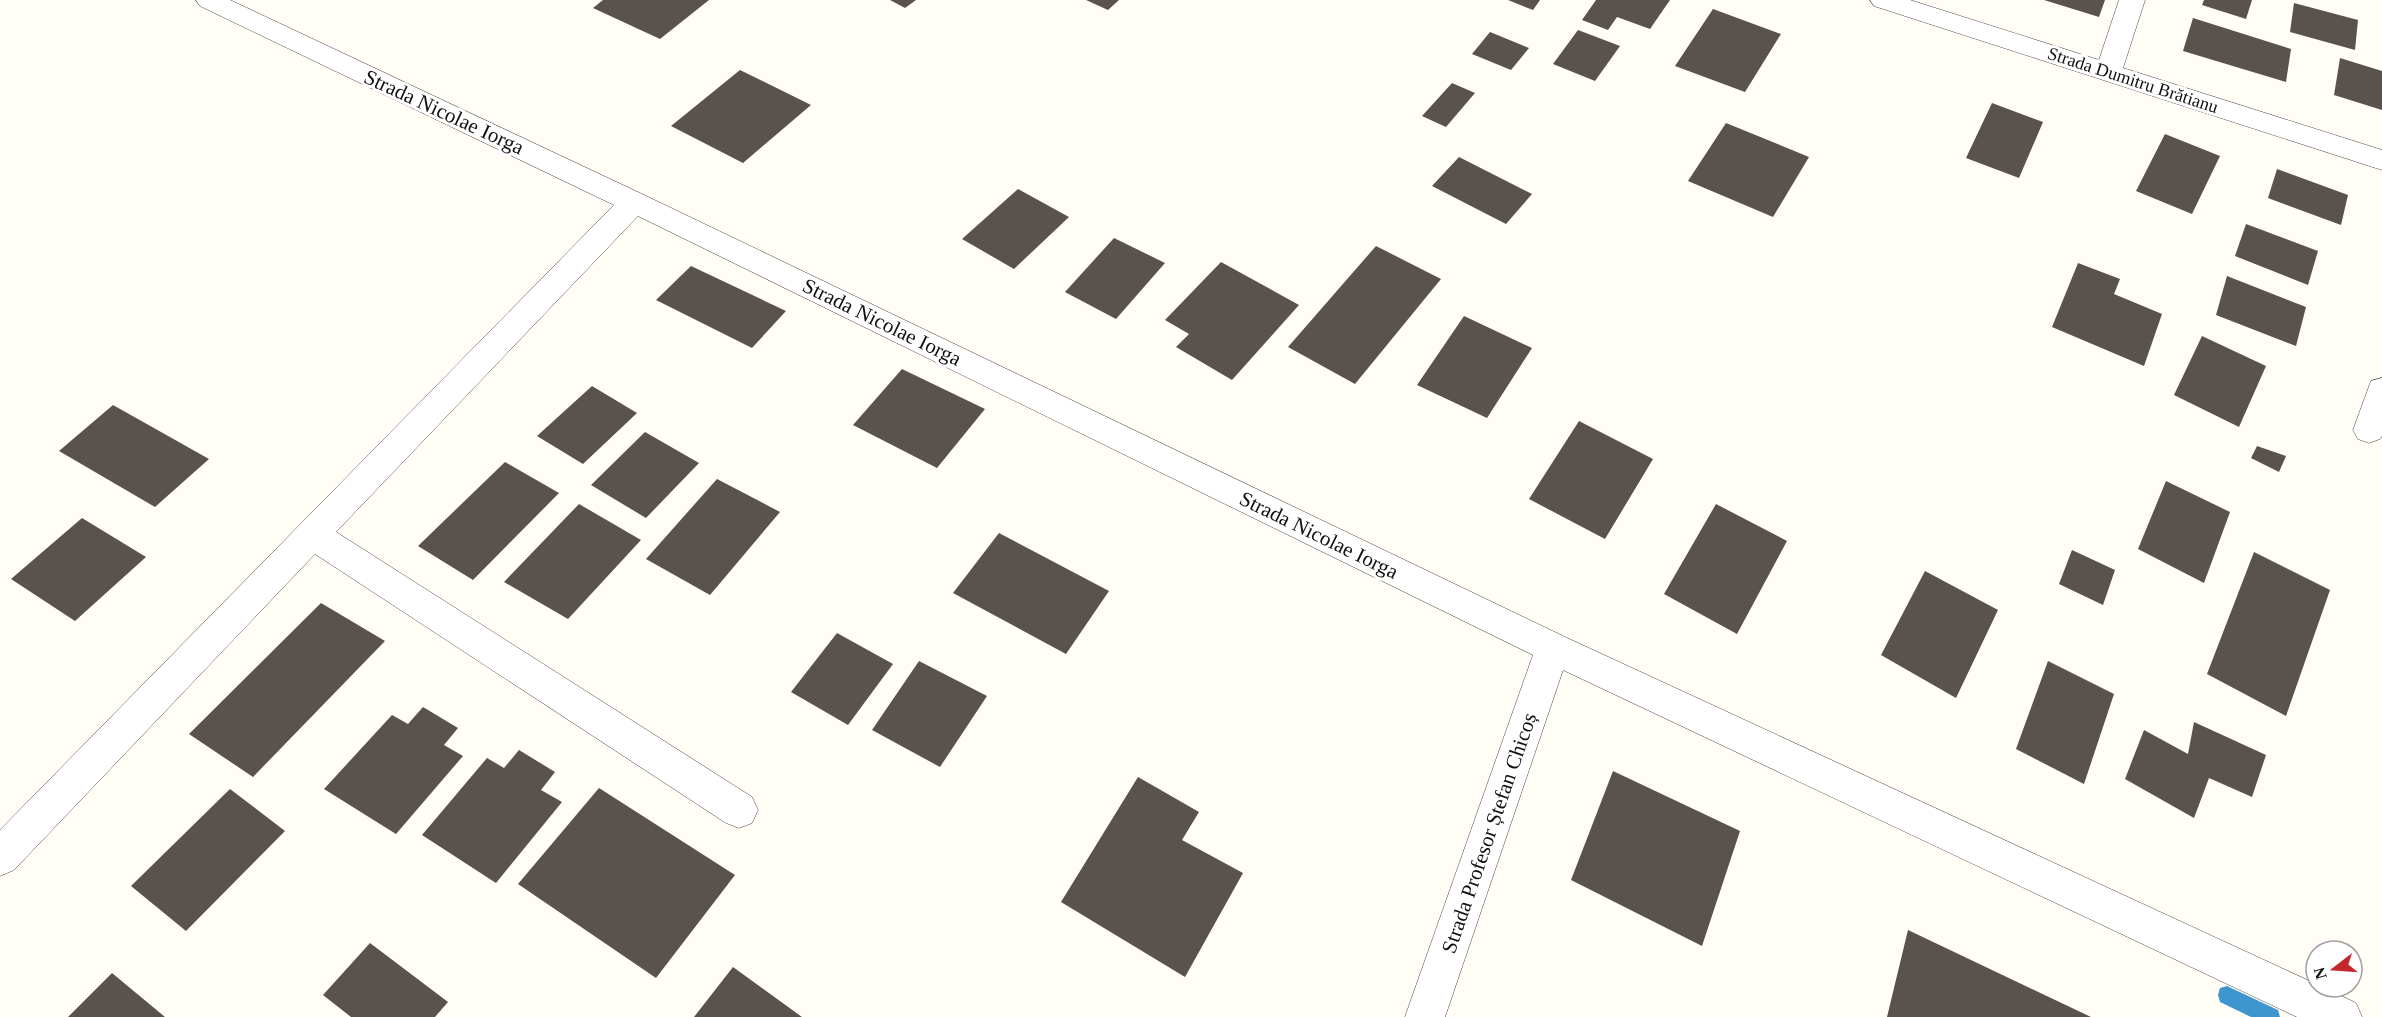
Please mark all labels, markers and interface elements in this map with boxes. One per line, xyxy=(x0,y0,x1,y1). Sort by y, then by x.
street label: Strada Dumitru Brătianu xyxy=(2045,43,2221,117)
street label: Strada Nicolae Iorga xyxy=(360,64,528,160)
street label: Strada Nicolae Iorga xyxy=(799,273,966,371)
street label: Strada Nicolae Iorga xyxy=(1236,486,1403,584)
street label: Strada Profesor Ștefan Chicoș xyxy=(1437,710,1541,956)
north arrow xyxy=(2304,939,2364,999)
text: N xyxy=(2310,965,2330,981)

